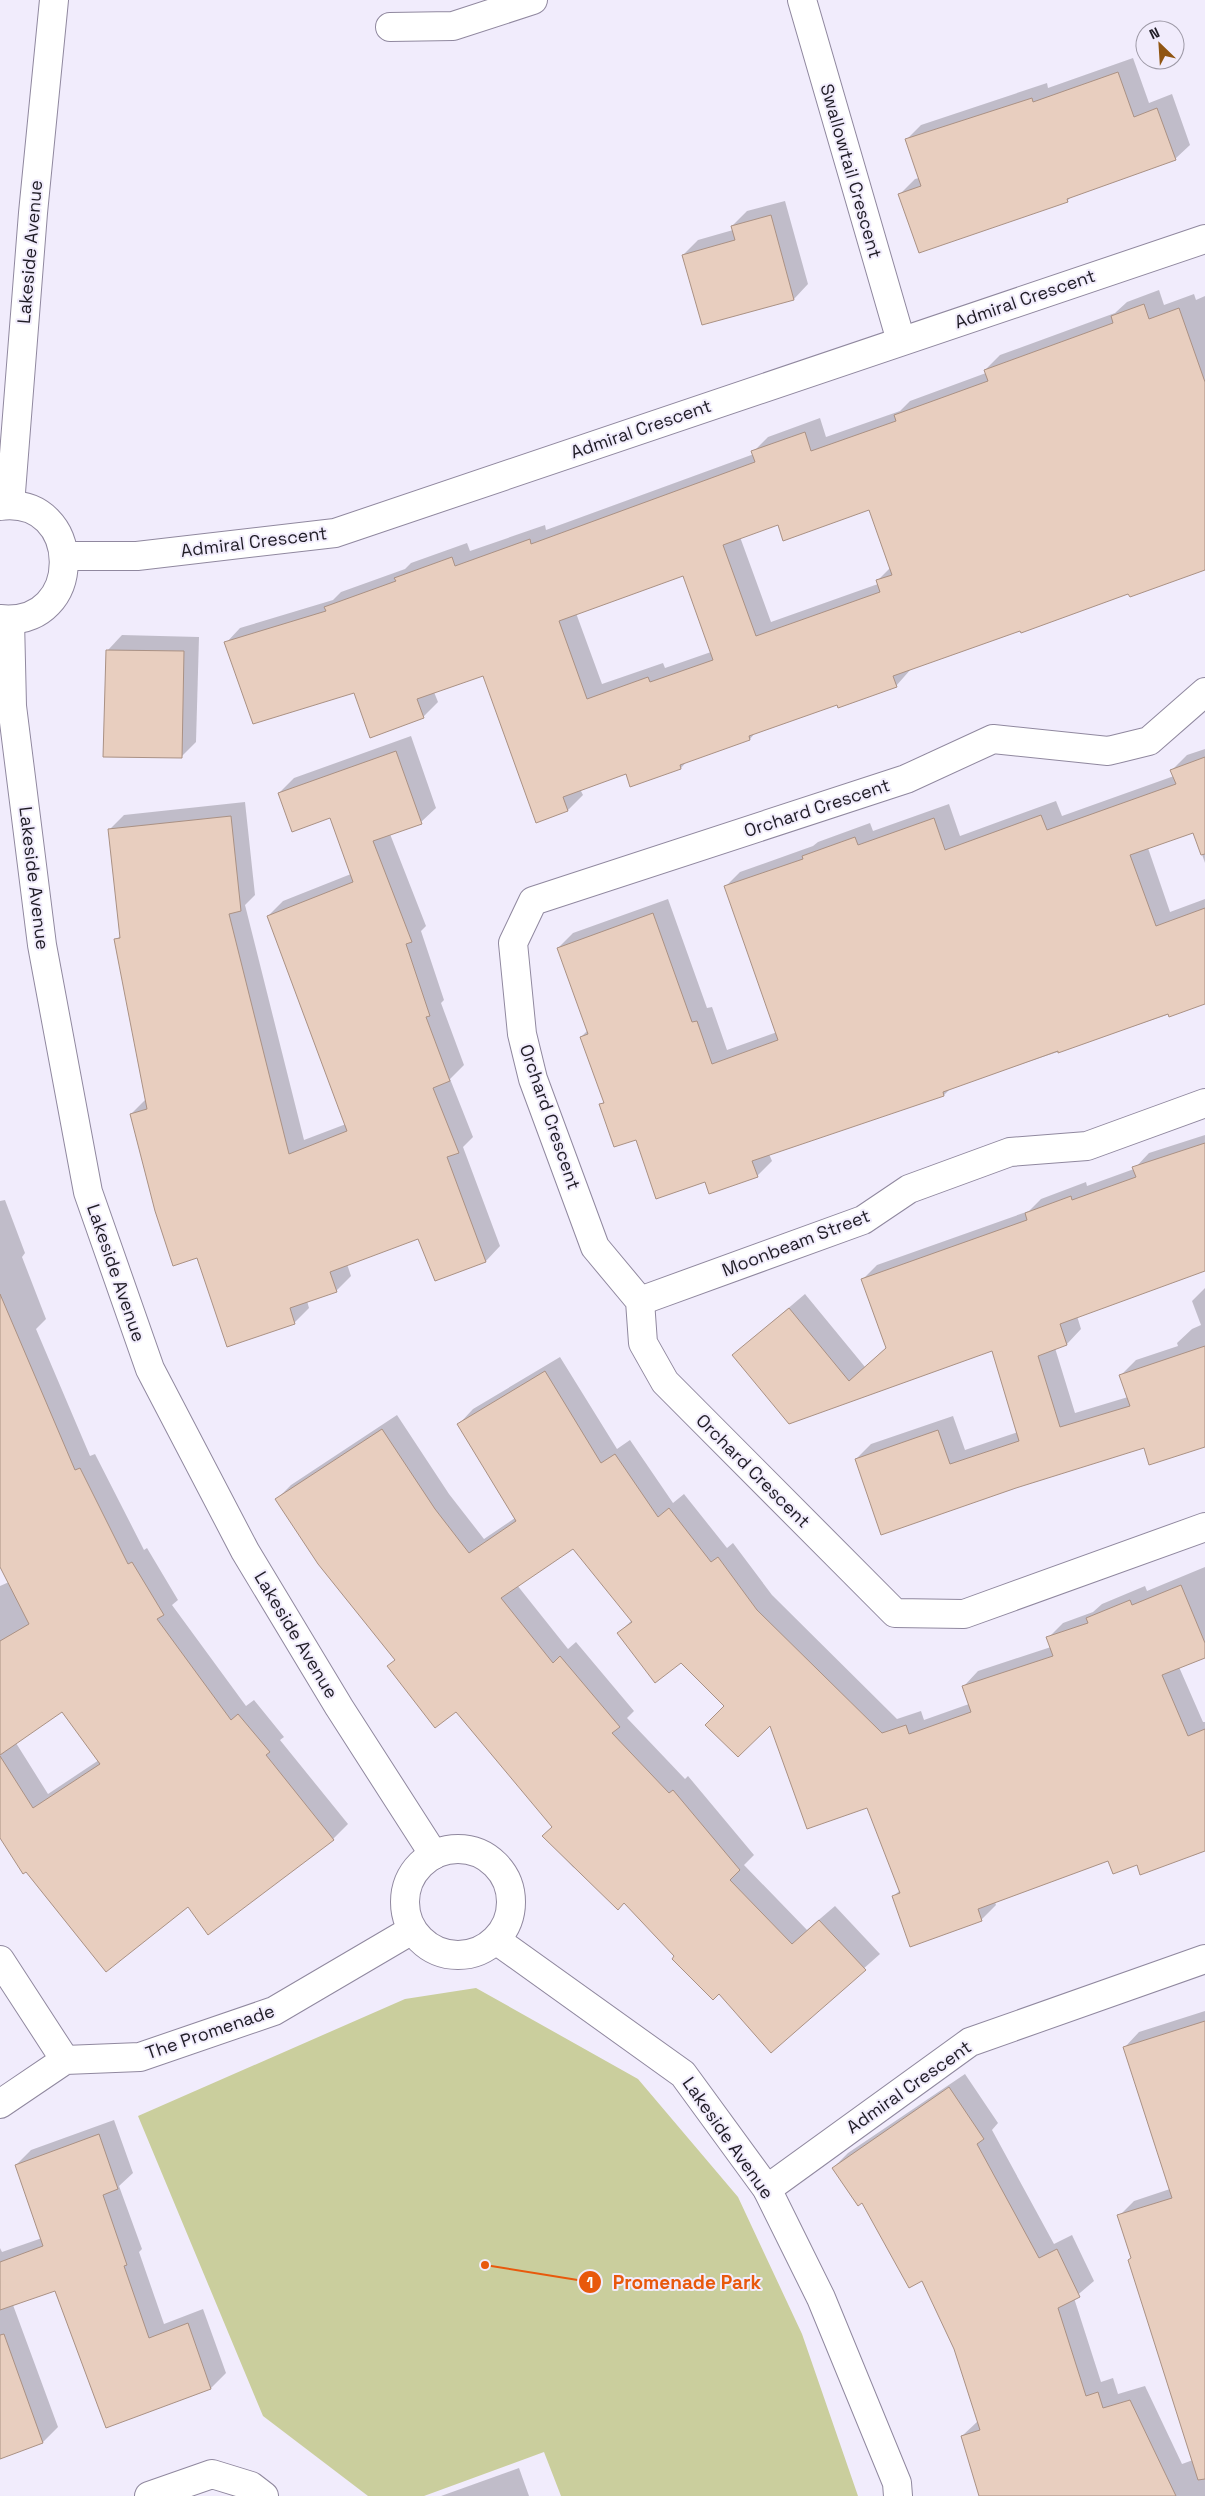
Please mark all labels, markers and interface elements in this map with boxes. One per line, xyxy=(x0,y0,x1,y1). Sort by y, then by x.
north arrow xyxy=(1135,20,1185,70)
text: N xyxy=(1146,23,1163,43)
street label: Swallowtail Crescent xyxy=(816,81,887,261)
street label: Lakeside Avenue xyxy=(12,179,47,325)
street label: Admiral Crescent xyxy=(951,264,1098,333)
street label: Admiral Crescent xyxy=(567,394,714,463)
street label: Admiral Crescent xyxy=(179,521,328,562)
street label: Orchard Crescent xyxy=(741,773,893,842)
street label: Lakeside Avenue xyxy=(14,805,55,951)
street label: Orchard Crescent xyxy=(515,1041,586,1192)
street label: Lakeside Avenue xyxy=(82,1201,151,1345)
street label: Moonbeam Street xyxy=(719,1204,873,1281)
street label: Orchard Crescent xyxy=(691,1409,815,1533)
street label: Lakeside Avenue xyxy=(249,1567,343,1702)
street label: The Promenade xyxy=(142,1999,277,2064)
street label: Admiral Crescent xyxy=(842,2035,976,2138)
street label: Lakeside Avenue xyxy=(678,2072,779,2203)
callout: Promenade Park xyxy=(578,2265,771,2299)
text: Promenade Park xyxy=(613,2270,761,2295)
text: 1 xyxy=(587,2273,593,2292)

